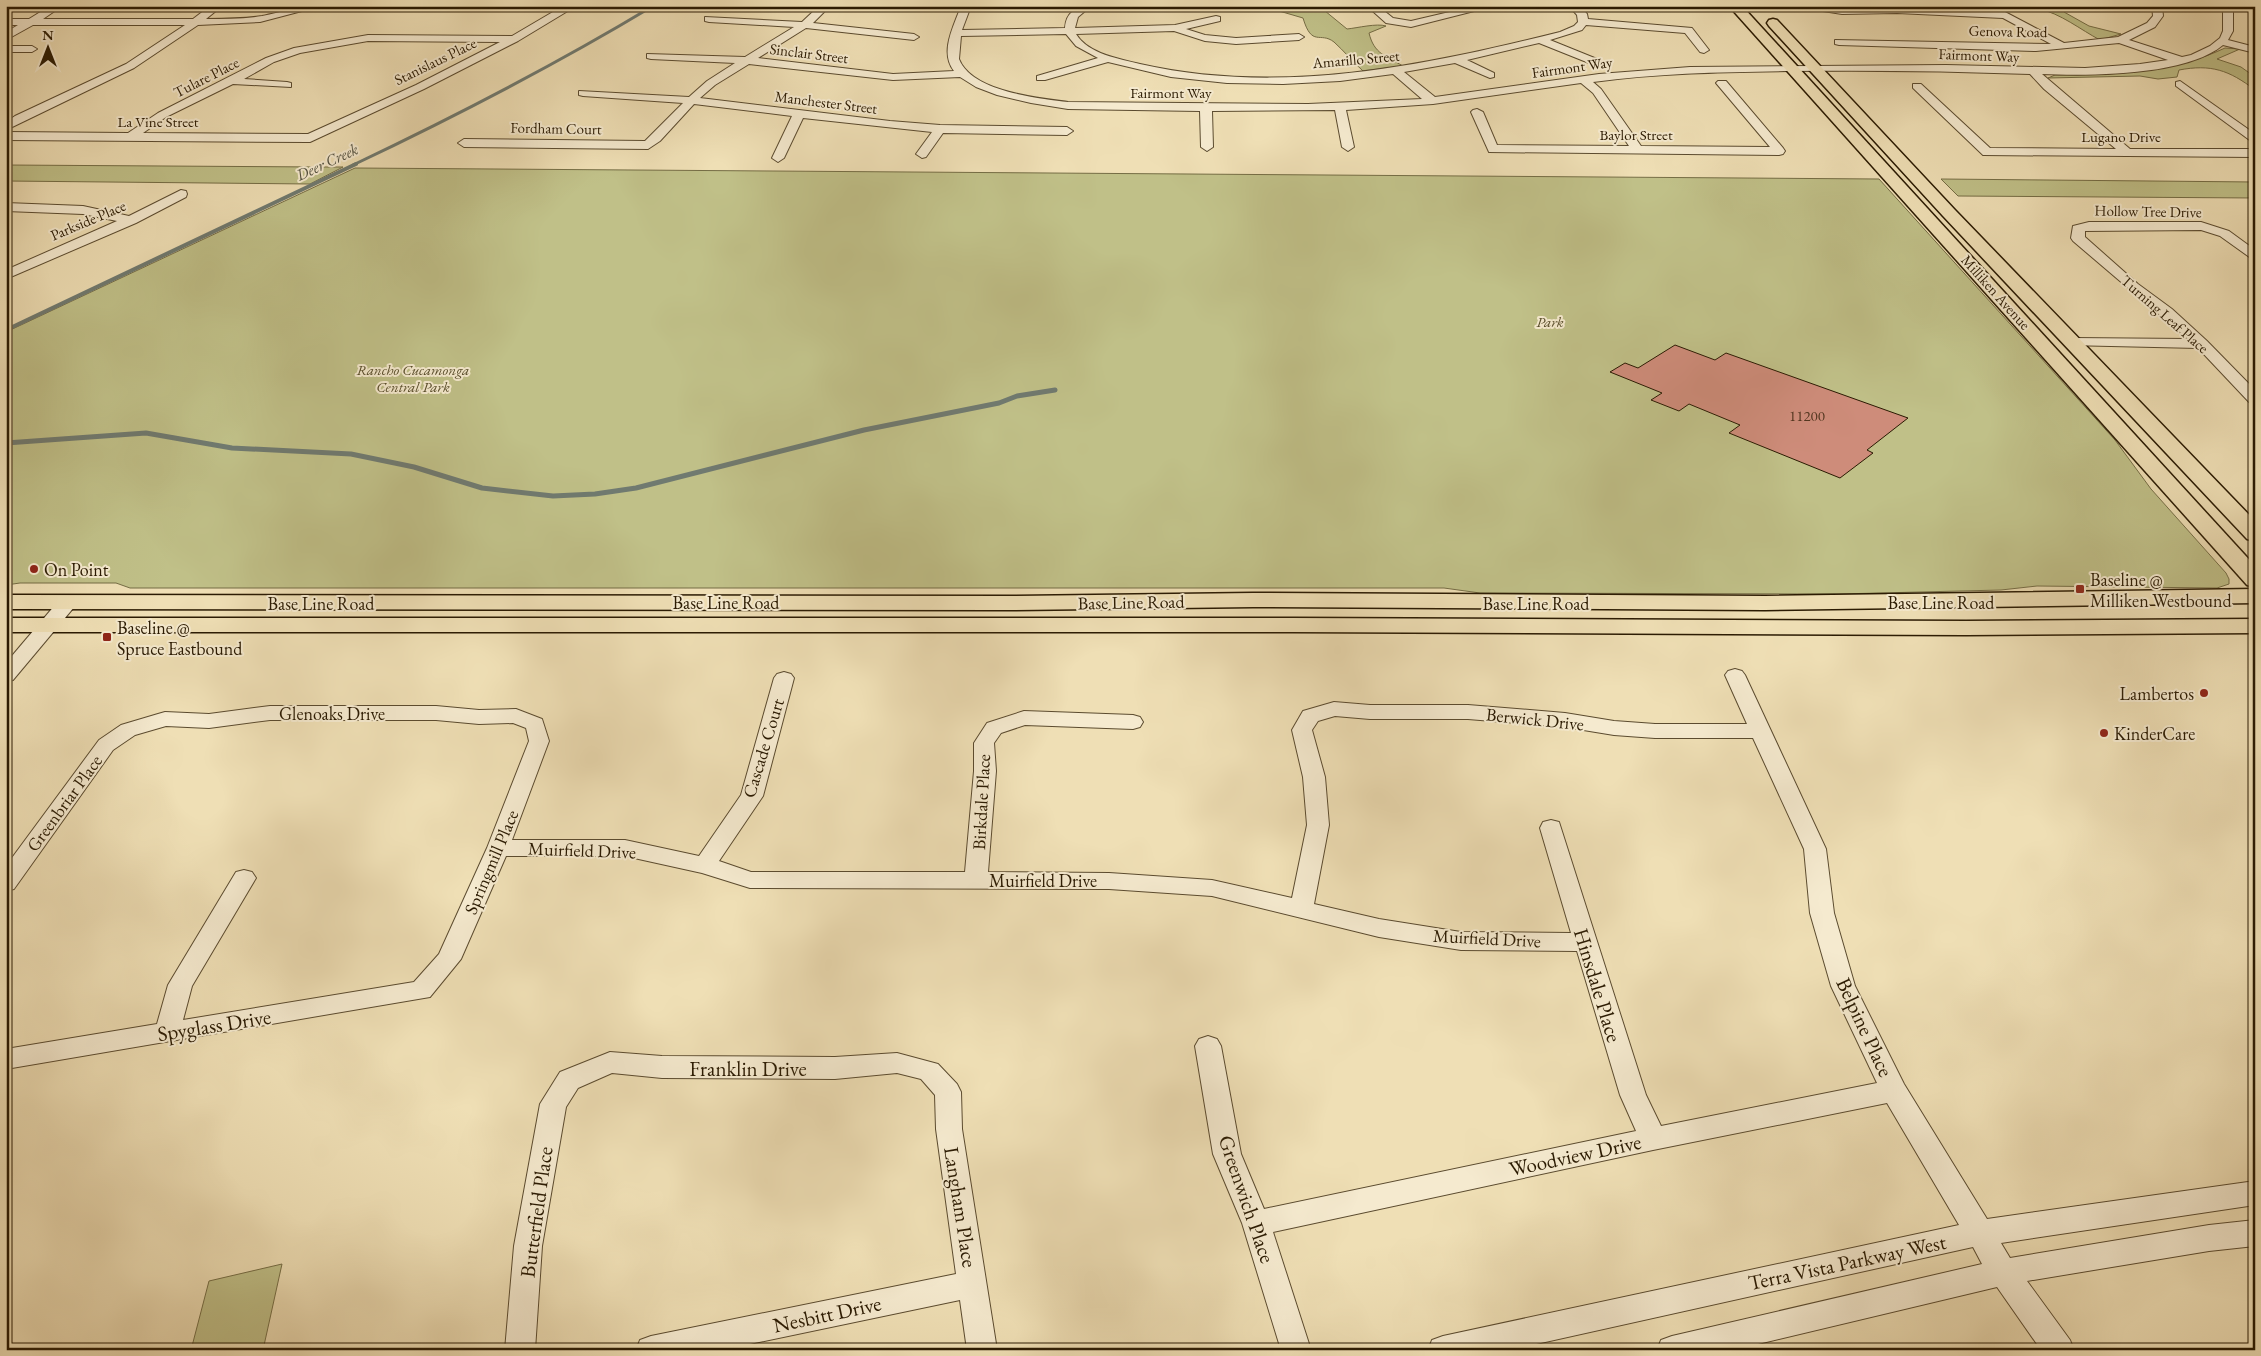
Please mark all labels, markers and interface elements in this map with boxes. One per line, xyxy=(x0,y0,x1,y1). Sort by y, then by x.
street label: Genova Road xyxy=(1969,21,2048,41)
north arrow xyxy=(22,22,72,72)
text: N xyxy=(42,26,54,44)
street label: Stanislaus Place xyxy=(391,33,479,89)
street label: Sinclair Street xyxy=(769,39,850,67)
street label: Fairmont Way xyxy=(1938,44,2020,66)
street label: Amarillo Street xyxy=(1311,46,1401,72)
street label: Tulare Place xyxy=(170,52,242,102)
street label: Fairmont Way xyxy=(1530,52,1614,82)
street label: Fairmont Way xyxy=(1130,83,1212,102)
street label: Manchester Street xyxy=(774,86,879,118)
street label: La Vine Street xyxy=(118,112,199,131)
street label: Fordham Court xyxy=(510,118,602,138)
street label: Baylor Street xyxy=(1599,125,1673,144)
street label: Lugano Drive xyxy=(2081,127,2161,146)
water label: Deer Creek xyxy=(292,138,362,186)
street label: Parkside Place xyxy=(47,196,129,244)
street label: Hollow Tree Drive xyxy=(2094,201,2202,221)
street label: Milliken Avenue xyxy=(1957,250,2035,334)
street label: Turning Leaf Place xyxy=(2117,271,2213,357)
park label: Park xyxy=(1536,312,1564,331)
park label: Rancho Cucamonga Central Park xyxy=(357,360,469,396)
house number: 11200 xyxy=(1789,406,1825,425)
place label: On Point xyxy=(44,558,109,581)
marker: On Point xyxy=(28,563,40,575)
place label: Baseline @ Milliken Westbound xyxy=(2090,568,2233,612)
marker: Baseline @ Milliken Westbound xyxy=(2074,583,2086,595)
street label: Base Line Road xyxy=(1077,590,1186,614)
street label: Base Line Road xyxy=(673,591,780,614)
street label: Base Line Road xyxy=(1888,591,1995,614)
street label: Base Line Road xyxy=(268,592,375,615)
street label: Base Line Road xyxy=(1483,592,1590,615)
place label: Baseline @ Spruce Eastbound xyxy=(117,616,243,660)
marker: Baseline @ Spruce Eastbound xyxy=(101,631,113,643)
place label: Lambertos xyxy=(2120,682,2194,705)
marker: Lambertos xyxy=(2198,687,2210,699)
street label: Cascade Court xyxy=(737,695,789,800)
street label: Glenoaks Drive xyxy=(279,702,385,725)
street label: Berwick Drive xyxy=(1485,702,1585,736)
place label: KinderCare xyxy=(2114,722,2195,745)
marker: KinderCare xyxy=(2098,727,2110,739)
street label: Greenbriar Place xyxy=(21,750,107,856)
street label: Birkdale Place xyxy=(967,753,995,851)
street label: Springmill Place xyxy=(459,806,523,918)
street label: Muirfield Drive xyxy=(528,837,636,863)
street label: Muirfield Drive xyxy=(989,869,1097,892)
street label: Muirfield Drive xyxy=(1432,924,1542,952)
street label: Hinsdale Place xyxy=(1568,925,1628,1045)
street label: Belpine Place xyxy=(1830,973,1900,1081)
street label: Spyglass Drive xyxy=(155,1003,273,1047)
street label: Franklin Drive xyxy=(689,1055,807,1082)
street label: Woodview Drive xyxy=(1506,1128,1644,1182)
street label: Greenwich Place xyxy=(1213,1131,1281,1267)
street label: Butterfield Place xyxy=(513,1145,559,1279)
street label: Langham Place xyxy=(938,1145,984,1269)
street label: Terra Vista Parkway West xyxy=(1746,1228,1949,1296)
street label: Nesbitt Drive xyxy=(770,1289,884,1339)

